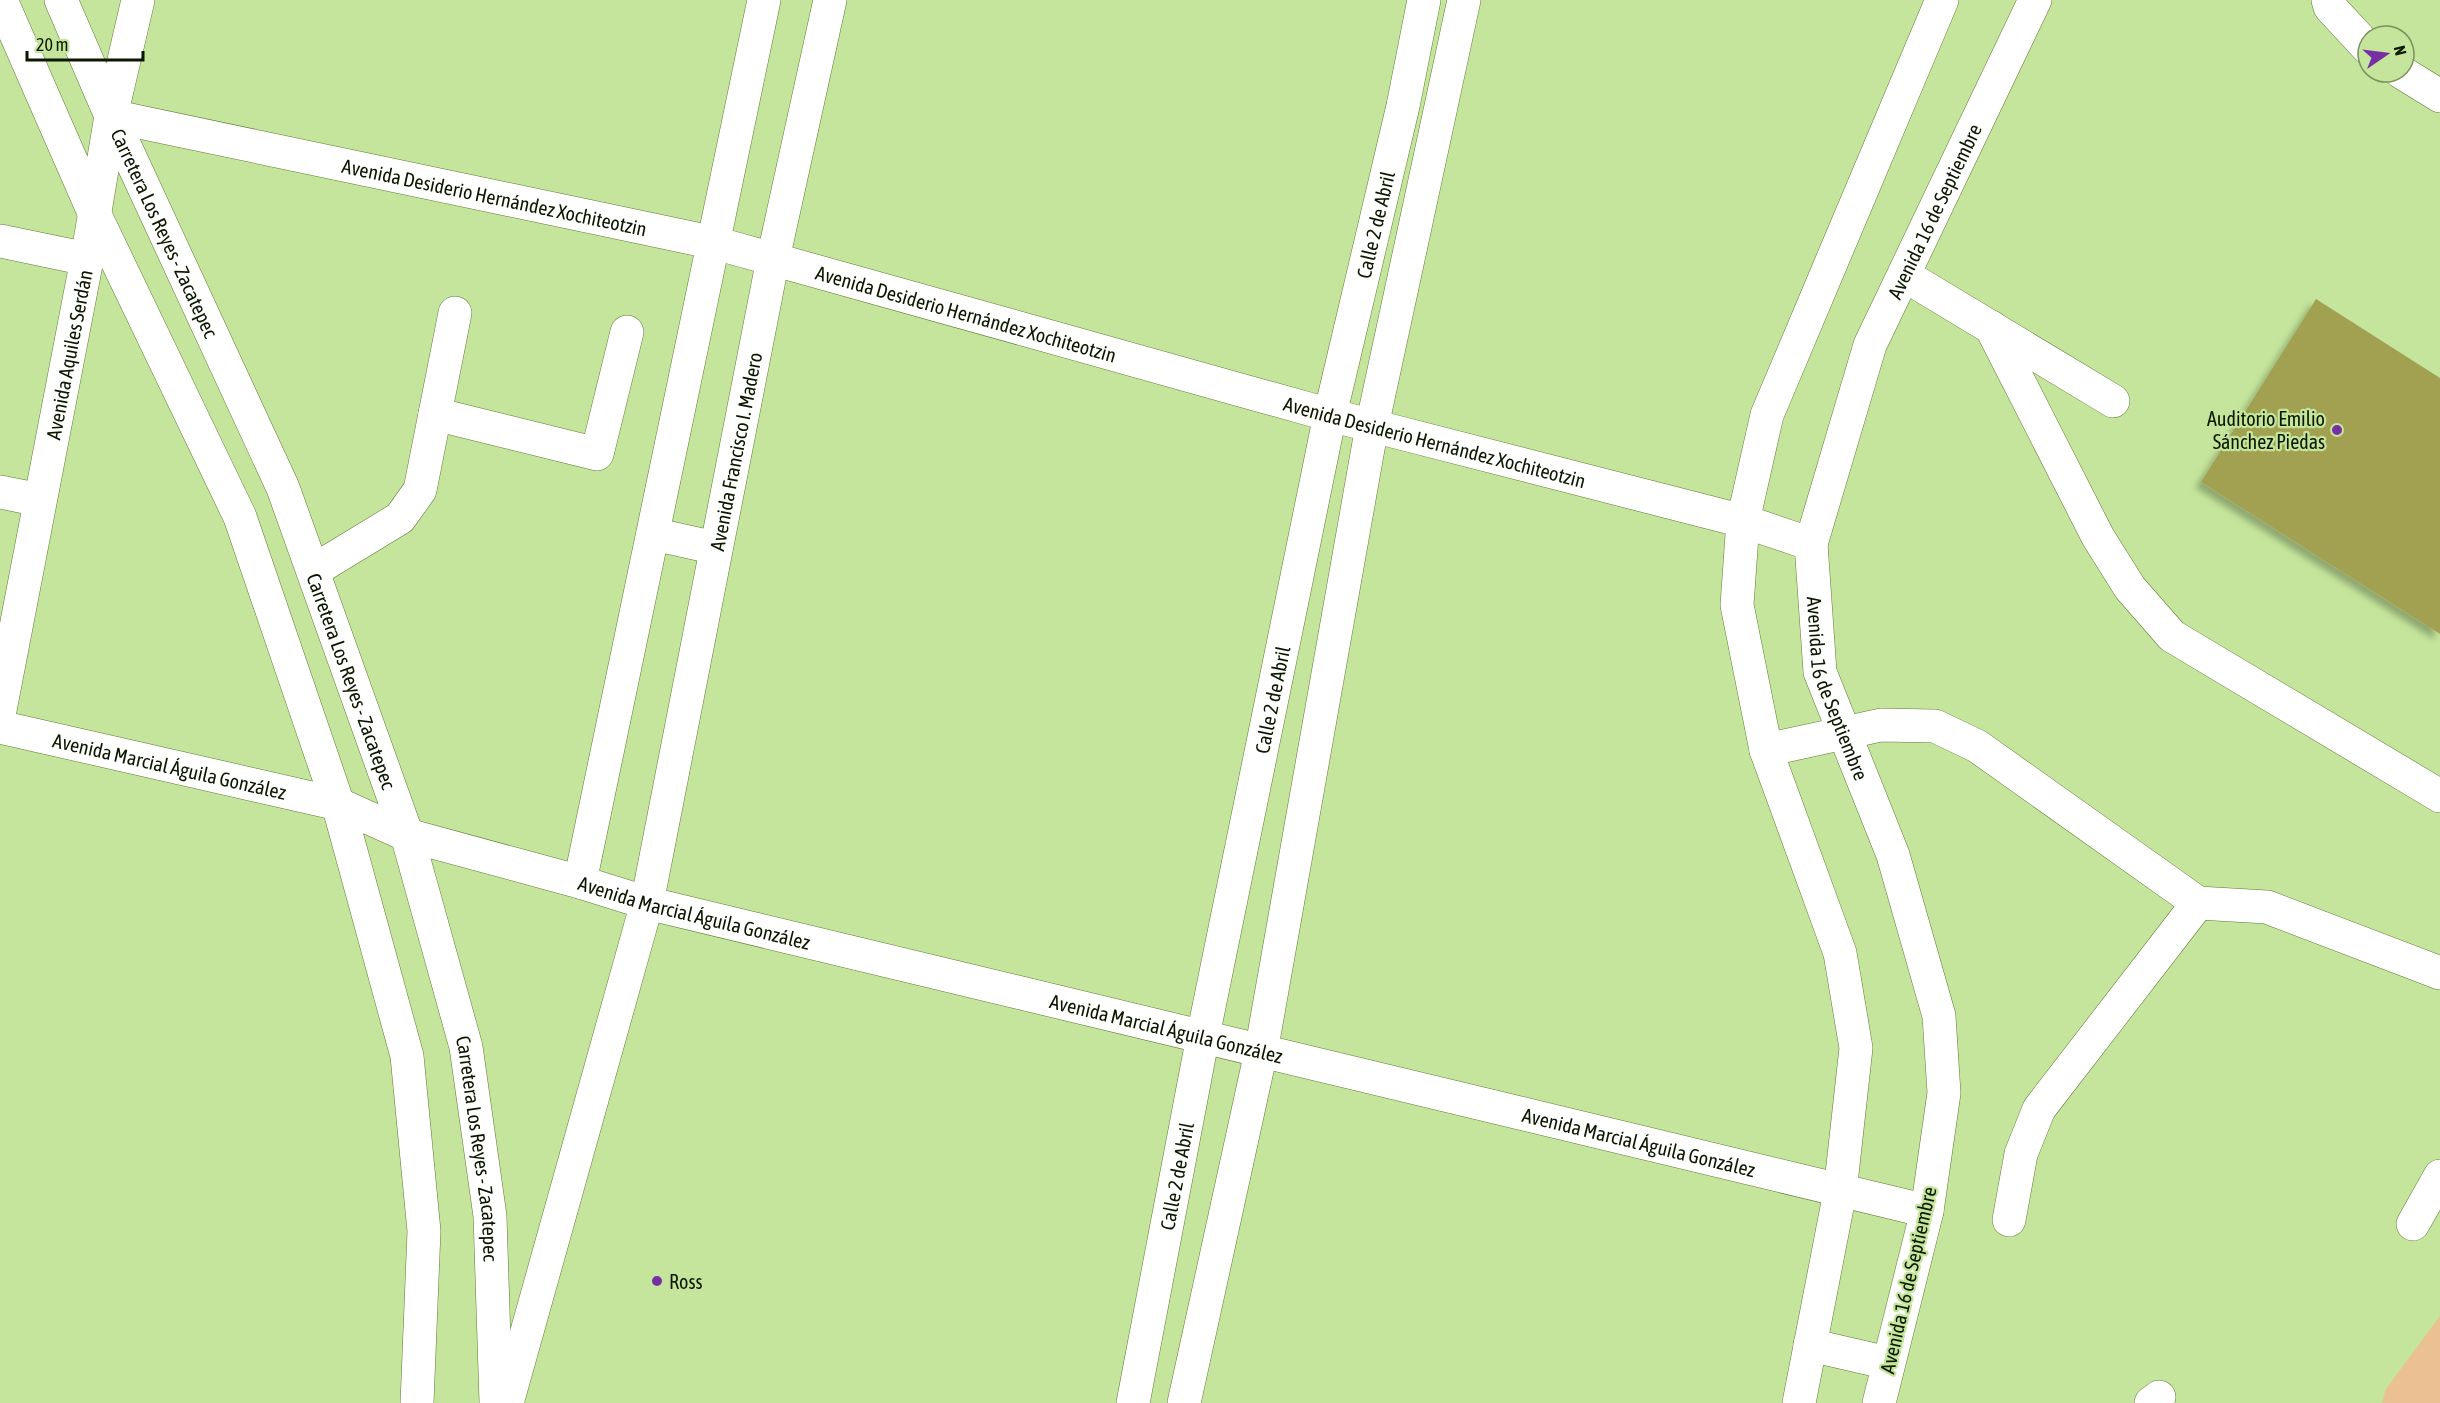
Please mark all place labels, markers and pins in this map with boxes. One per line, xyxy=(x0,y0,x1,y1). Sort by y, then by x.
place label: Auditorio Emilio Sánchez Piedas xyxy=(2207,407,2325,453)
marker: Auditorio Emilio Sánchez Piedas xyxy=(2330,423,2344,437)
place label: Ross xyxy=(669,1270,703,1293)
marker: Ross xyxy=(650,1274,664,1288)

